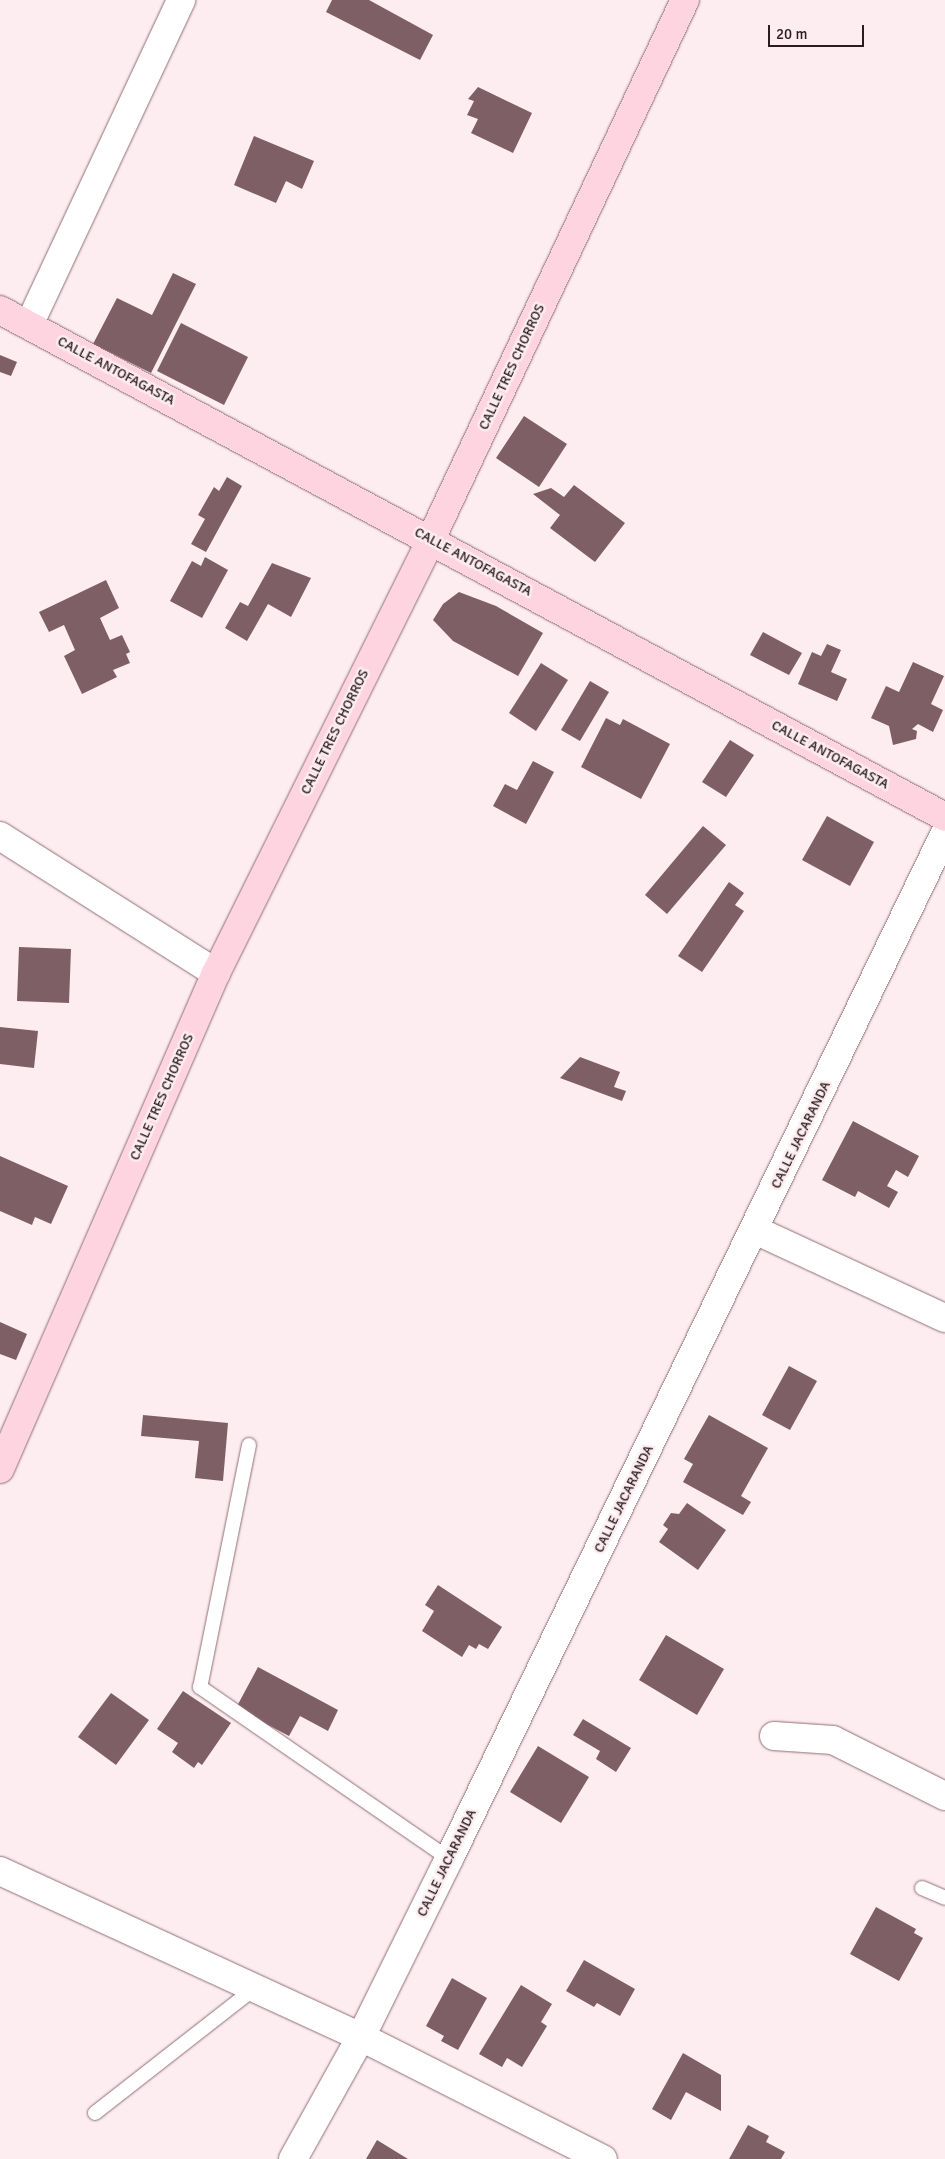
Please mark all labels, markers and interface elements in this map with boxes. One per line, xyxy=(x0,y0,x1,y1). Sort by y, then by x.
scale bar xyxy=(770,15,866,47)
text: 20 m xyxy=(776,25,807,43)
street label: CALLE TRES CHORROS xyxy=(475,301,549,433)
street label: CALLE ANTOFAGASTA xyxy=(54,333,178,409)
street label: CALLE ANTOFAGASTA xyxy=(411,524,535,600)
street label: CALLE TRES CHORROS xyxy=(297,667,373,797)
street label: CALLE ANTOFAGASTA xyxy=(768,717,892,793)
street label: CALLE TRES CHORROS xyxy=(126,1031,198,1163)
street label: CALLE JACARANDA xyxy=(768,1078,834,1192)
street label: CALLE JACARANDA xyxy=(591,1442,657,1556)
street label: CALLE JACARANDA xyxy=(414,1806,480,1920)

